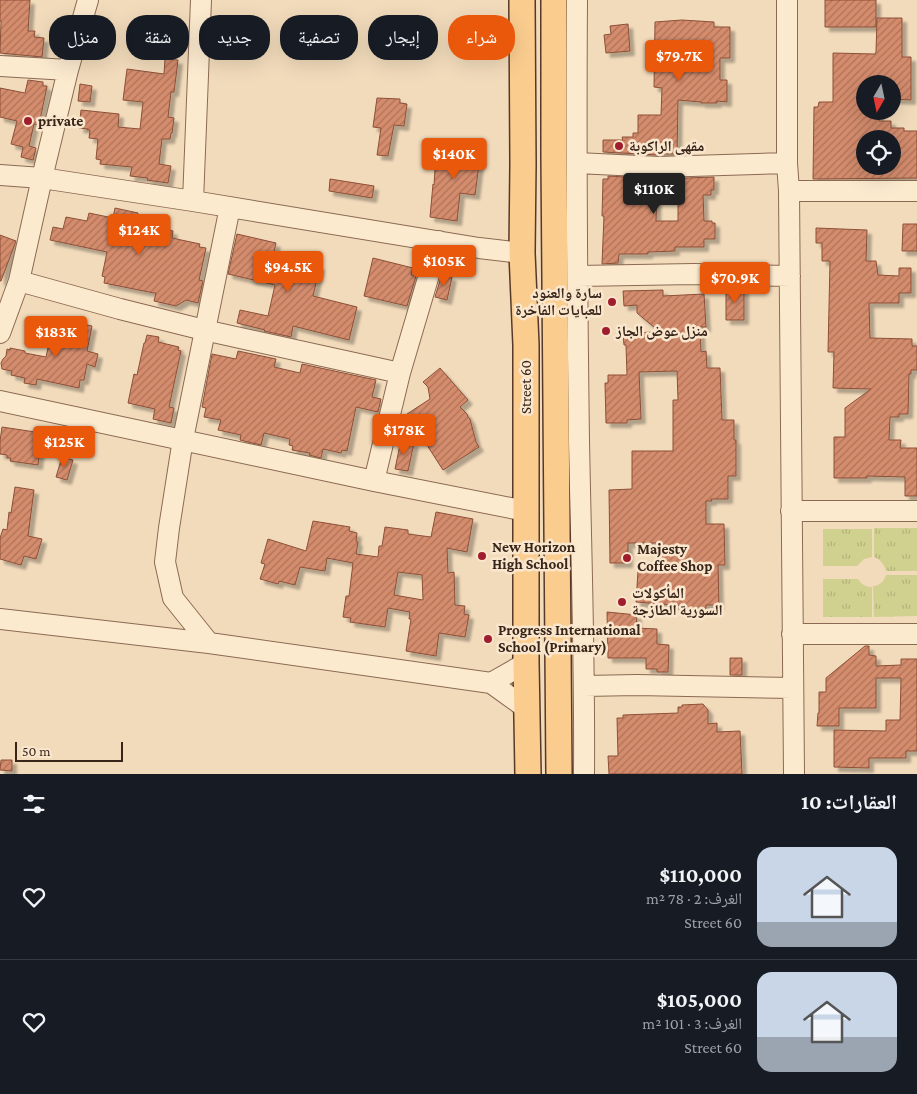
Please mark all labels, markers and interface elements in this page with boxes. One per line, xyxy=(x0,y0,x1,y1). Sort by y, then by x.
chip: منزل xyxy=(49,15,116,60)
chip: شقة xyxy=(126,15,189,60)
chip: جديد xyxy=(199,15,270,60)
chip: تصفية xyxy=(280,15,358,60)
chip: إيجار xyxy=(368,15,438,60)
chip: شراء xyxy=(448,15,515,60)
pin: $79.7K xyxy=(638,39,720,82)
text: $79.7K xyxy=(656,47,702,64)
north arrow xyxy=(856,75,901,120)
map controls xyxy=(856,75,901,175)
place label: private xyxy=(38,113,83,129)
marker: private xyxy=(22,115,34,127)
button: locate xyxy=(856,130,901,175)
pin: $140K xyxy=(419,138,489,180)
place label: مقهى الراكوبة xyxy=(629,138,704,155)
marker: مقهى الراكوبة xyxy=(613,140,625,152)
text: $140K xyxy=(433,145,475,162)
pin: $110K xyxy=(619,172,689,215)
text: $110K xyxy=(634,180,674,197)
pin: $124K xyxy=(104,214,174,256)
text: $124K xyxy=(119,221,159,238)
pin: $105K xyxy=(409,244,479,287)
pin: $94.5K xyxy=(247,250,329,293)
text: $105K xyxy=(423,252,465,269)
text: $94.5K xyxy=(264,258,312,275)
pin: $70.9K xyxy=(694,262,776,304)
text: $70.9K xyxy=(711,269,759,286)
place label: سارة والعنود للعبايات الفاخرة xyxy=(515,285,602,319)
marker: سارة والعنود للعبايات الفاخرة xyxy=(606,296,618,308)
pin: $183K xyxy=(21,316,91,358)
text: $183K xyxy=(35,323,77,340)
place label: منزل عوض الجاز xyxy=(615,323,708,340)
marker: منزل عوض الجاز xyxy=(600,325,612,337)
street label: Street 60 xyxy=(518,360,534,414)
pin: $178K xyxy=(369,414,439,456)
text: $178K xyxy=(383,421,425,438)
pin: $125K xyxy=(29,426,99,468)
text: $125K xyxy=(44,433,84,450)
place label: New Horizon High School xyxy=(492,539,576,572)
place label: Majesty Coffee Shop xyxy=(637,541,712,574)
marker: New Horizon High School xyxy=(476,550,488,562)
marker: Majesty Coffee Shop xyxy=(621,552,633,564)
place label: المأكولات السورية الطازجة xyxy=(632,584,723,618)
marker: المأكولات السورية الطازجة xyxy=(616,596,628,608)
place label: Progress International School (Primary) xyxy=(498,622,641,656)
marker: Progress International School (Primary) xyxy=(482,633,494,645)
scale bar xyxy=(15,739,122,762)
text: 50 m xyxy=(22,743,50,759)
icon: filters xyxy=(20,790,48,818)
text: العقارات: 10 xyxy=(801,790,897,814)
text: $110,000 xyxy=(660,863,742,887)
icon: home xyxy=(797,867,857,927)
icon: heart xyxy=(20,883,48,911)
text: الغرف: 2 · 78 m² xyxy=(646,890,742,907)
text: Street 60 xyxy=(684,914,742,931)
text: $105,000 xyxy=(657,988,742,1012)
icon: home xyxy=(797,992,857,1052)
icon: heart xyxy=(20,1008,48,1036)
text: الغرف: 3 · 101 m² xyxy=(642,1015,742,1032)
text: Street 60 xyxy=(684,1039,742,1056)

